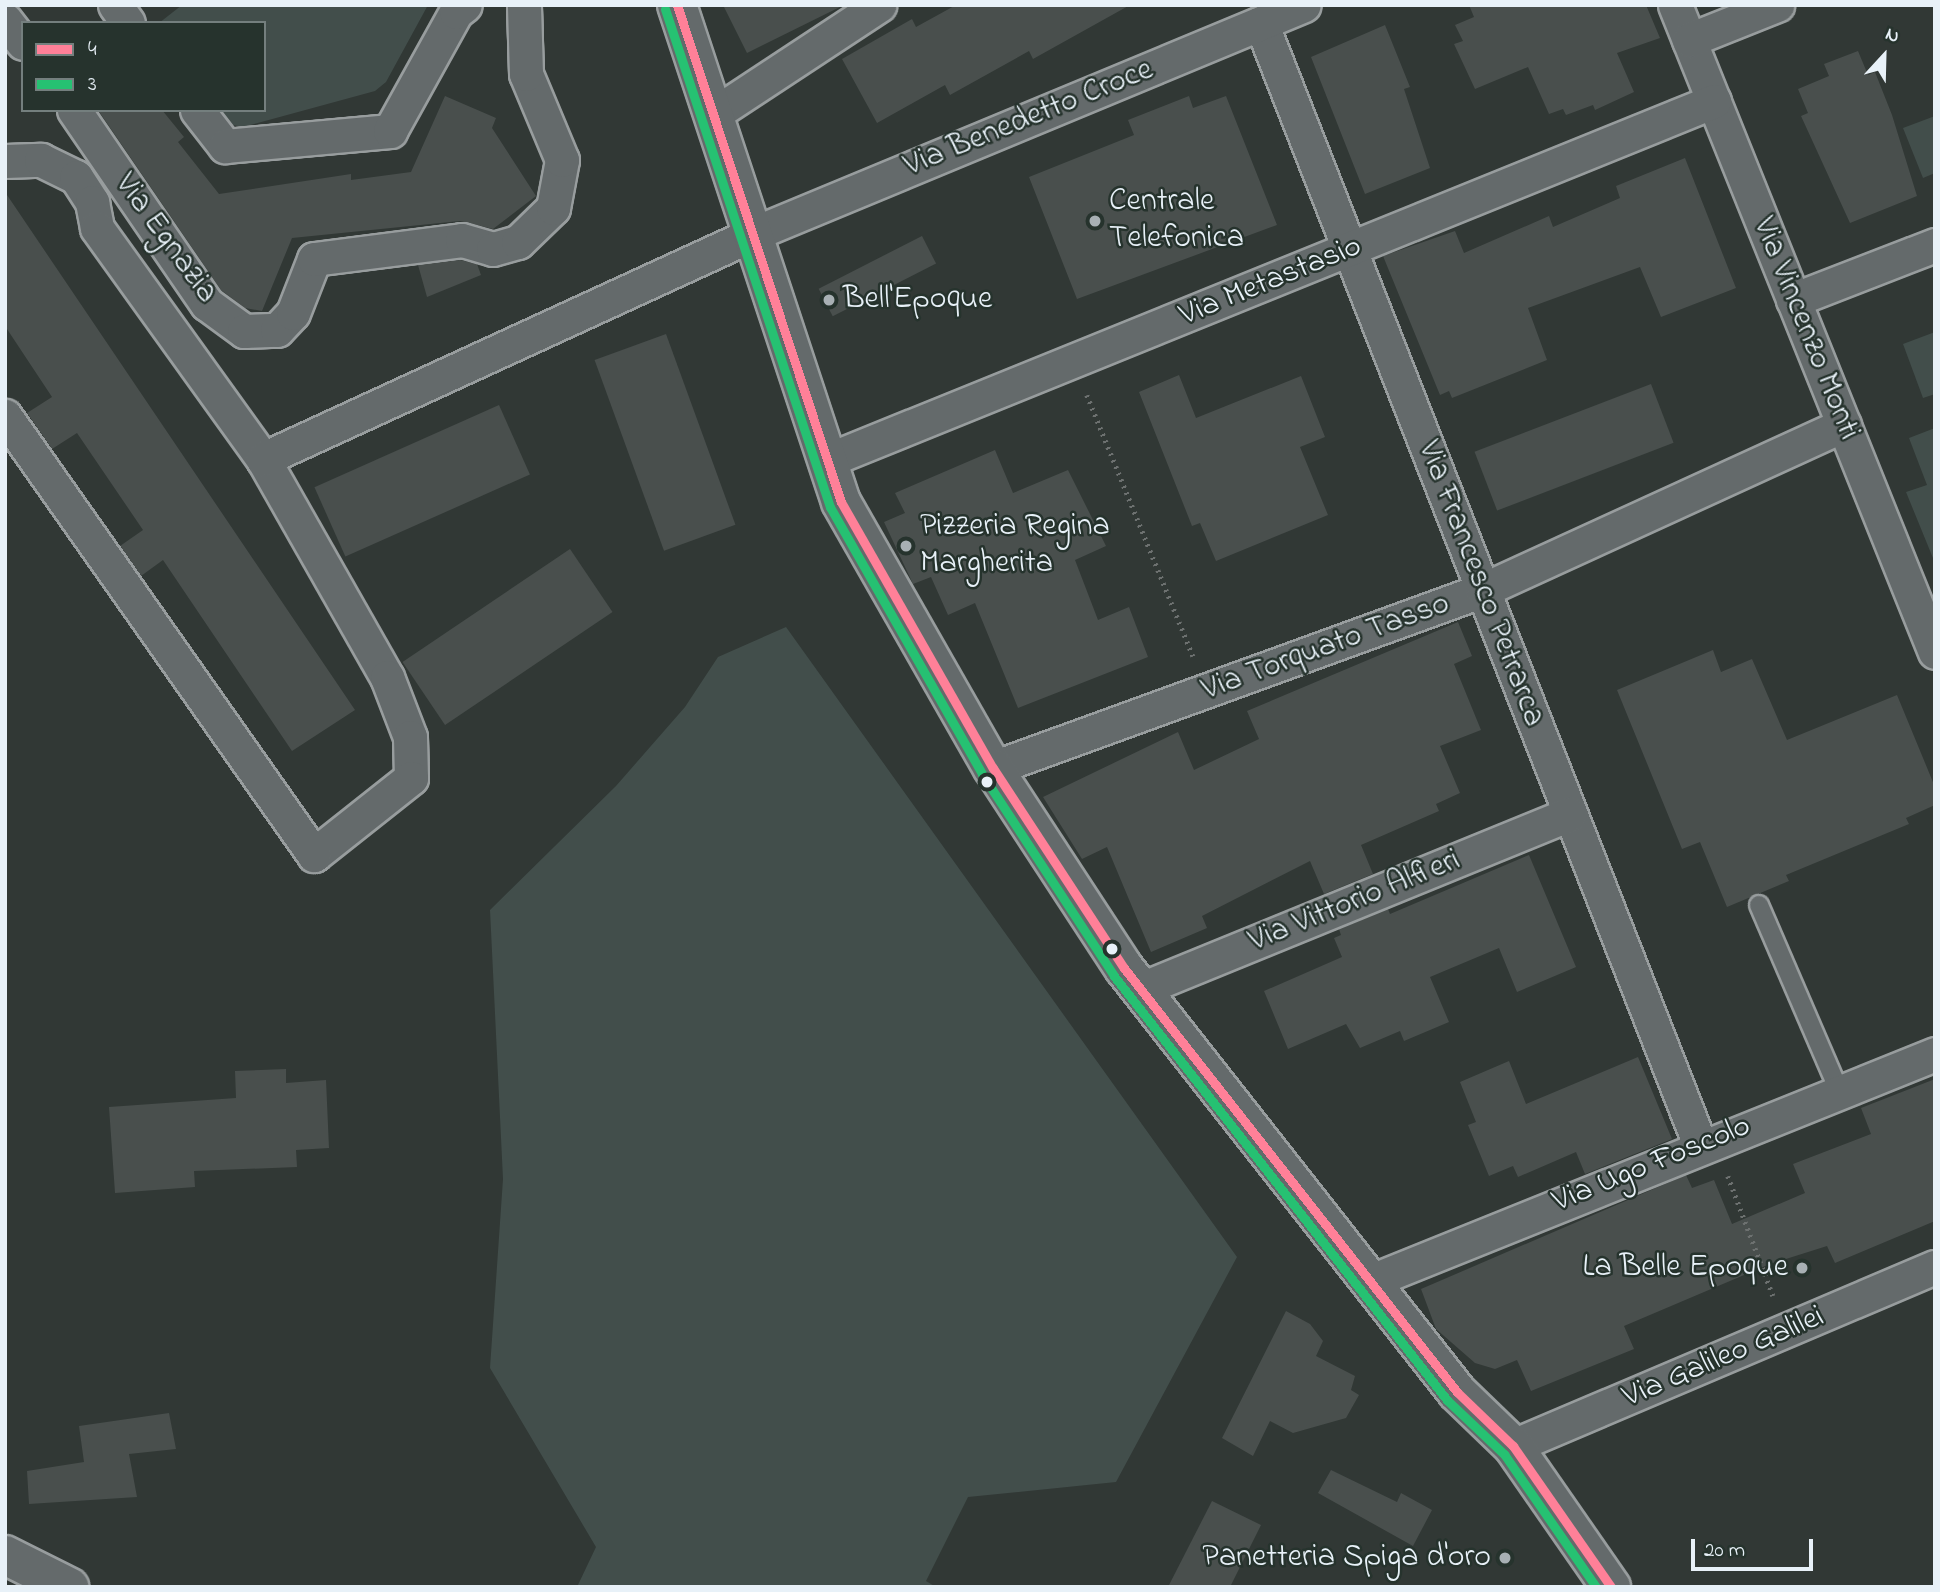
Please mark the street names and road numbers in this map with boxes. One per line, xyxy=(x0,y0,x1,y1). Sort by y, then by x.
street label: Via Benedetto Croce xyxy=(899,52,1159,186)
street label: Via Egnazia xyxy=(105,167,225,311)
street label: Via Vincenzo Monti xyxy=(1743,212,1867,446)
street label: Via Metastasio xyxy=(1175,228,1367,336)
street label: Via Francesco Petrarca xyxy=(1408,436,1552,732)
street label: Via Torquato Tasso xyxy=(1197,585,1455,711)
street label: Via Vittorio Alfieri xyxy=(1244,842,1466,962)
street label: Via Ugo Foscolo xyxy=(1548,1108,1756,1222)
street label: Via Galileo Galilei xyxy=(1618,1298,1830,1418)

